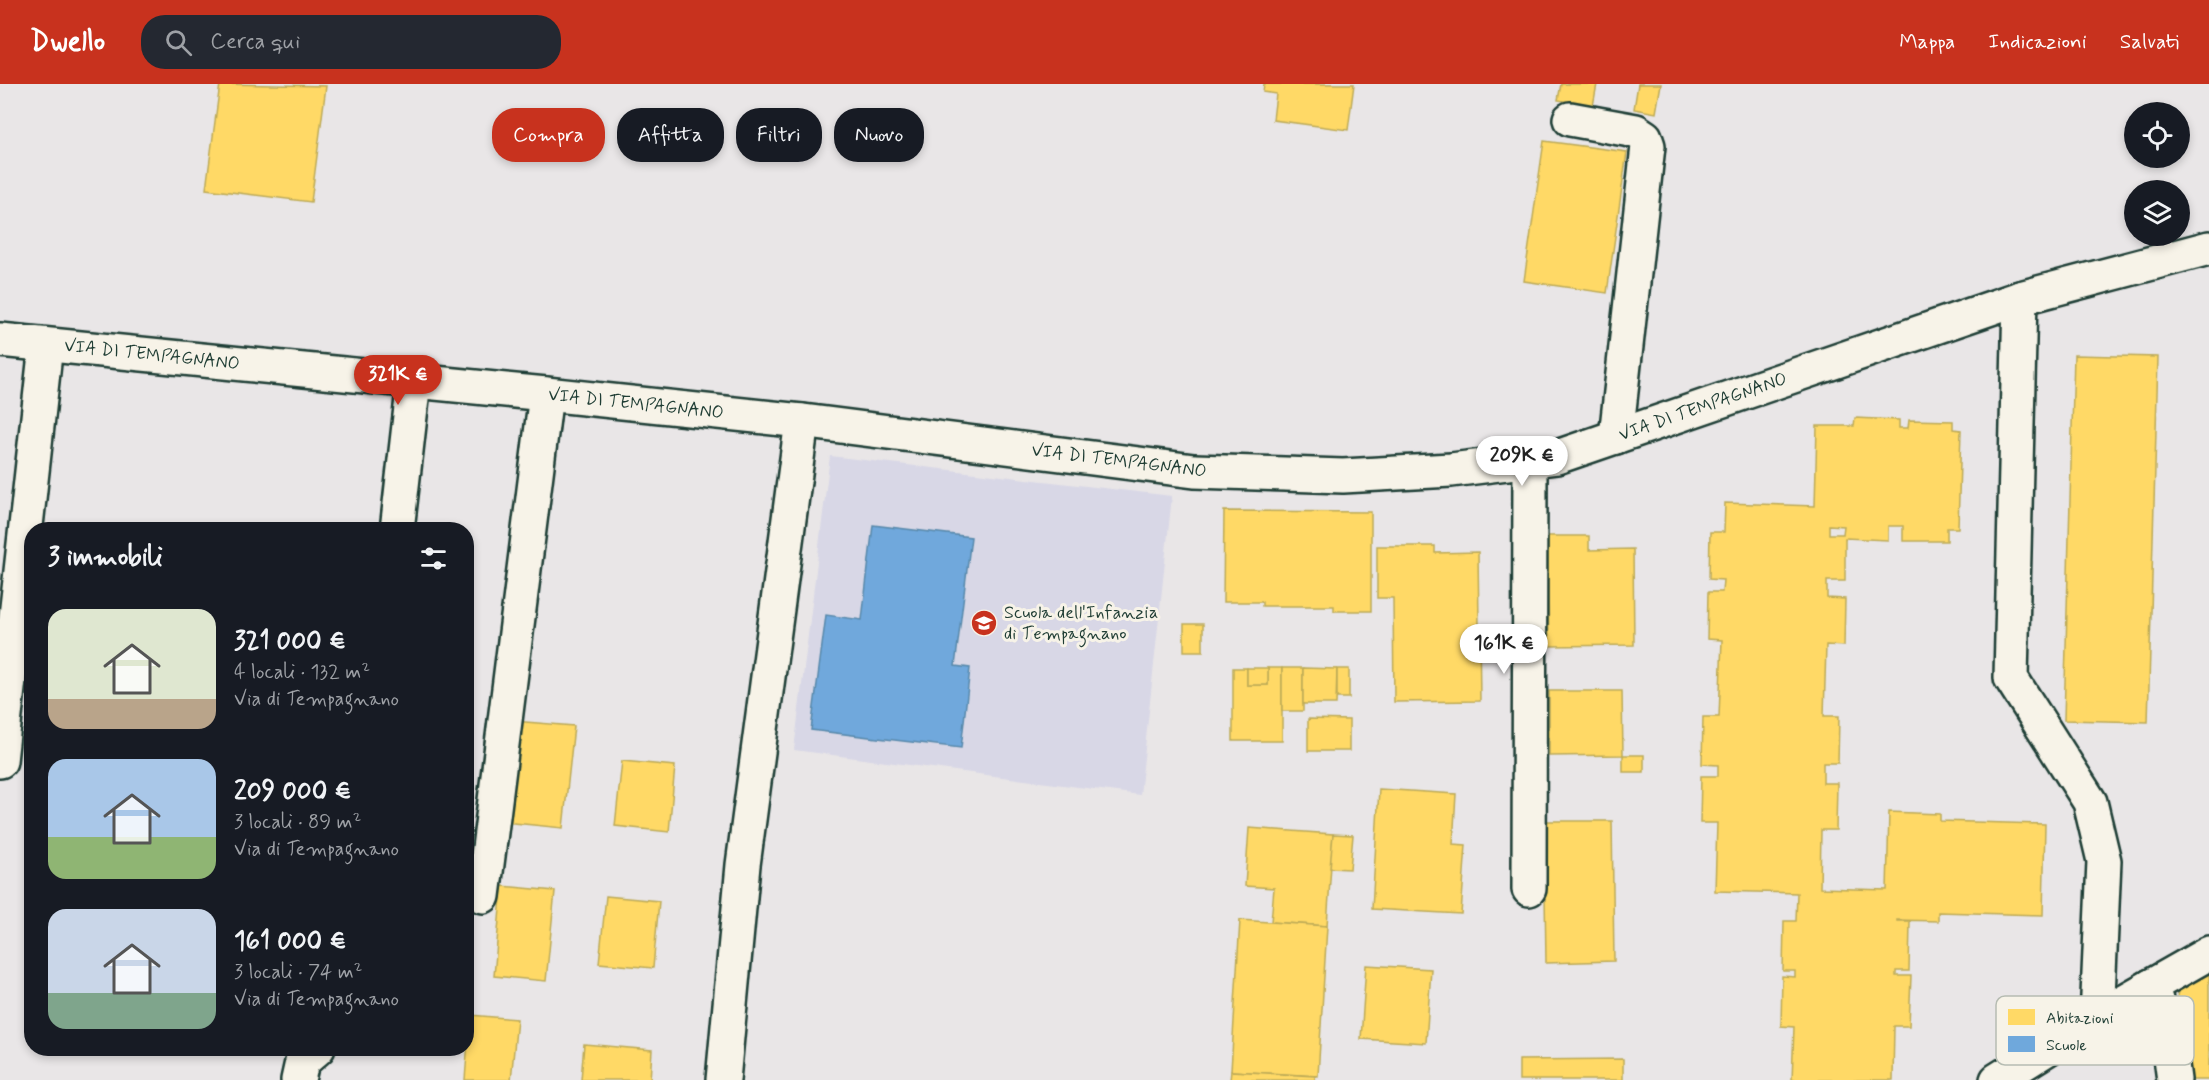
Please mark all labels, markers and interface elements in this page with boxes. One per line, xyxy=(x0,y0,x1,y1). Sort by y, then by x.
search box xyxy=(141,15,561,69)
text: Dwello xyxy=(30,24,105,61)
icon: search xyxy=(162,26,195,59)
text: Cerca qui xyxy=(210,28,300,56)
text: Mappa xyxy=(1899,28,1955,56)
text: Indicazioni xyxy=(1988,28,2087,56)
text: Salvati xyxy=(2120,28,2179,56)
map controls xyxy=(2124,102,2190,246)
button: locate xyxy=(2124,102,2190,168)
chip: Compra xyxy=(492,108,605,162)
chip: Affitta xyxy=(617,108,724,162)
chip: Filtri xyxy=(736,108,822,162)
chip: Nuovo xyxy=(834,108,924,162)
button: layers xyxy=(2124,180,2190,246)
street label: VIA DI TEMPAGNANO xyxy=(63,334,241,376)
pin: 321K € xyxy=(349,355,447,406)
text: 321K € xyxy=(368,361,428,388)
street label: VIA DI TEMPAGNANO xyxy=(1616,367,1790,447)
street label: VIA DI TEMPAGNANO xyxy=(547,383,725,425)
pin: 209K € xyxy=(1473,436,1571,487)
street label: VIA DI TEMPAGNANO xyxy=(1030,438,1208,484)
text: 209K € xyxy=(1490,442,1554,469)
text: 3 immobili xyxy=(48,541,163,575)
icon: filters xyxy=(417,542,450,575)
place label: Scuola dell'Infanzia di Tempagnano xyxy=(1004,601,1158,648)
school or university icon: Scuola dell'Infanzia di Tempagnano xyxy=(969,608,999,638)
pin: 161K € xyxy=(1455,624,1553,675)
text: 321 000 € xyxy=(234,625,346,659)
text: 161K € xyxy=(1474,630,1534,657)
icon: home xyxy=(96,633,168,705)
text: 4 locali · 132 m² xyxy=(234,659,370,686)
text: Via di Tempagnano xyxy=(234,686,399,713)
text: 209 000 € xyxy=(234,775,351,809)
icon: home xyxy=(96,783,168,855)
text: 3 locali · 89 m² xyxy=(234,809,361,836)
text: Via di Tempagnano xyxy=(234,836,399,863)
text: 161 000 € xyxy=(234,925,346,959)
icon: home xyxy=(96,933,168,1005)
text: 3 locali · 74 m² xyxy=(234,959,362,986)
text: Via di Tempagnano xyxy=(234,986,399,1013)
legend xyxy=(1996,996,2194,1065)
text: Abitazioni xyxy=(2046,1008,2114,1029)
text: Scuole xyxy=(2046,1035,2087,1056)

